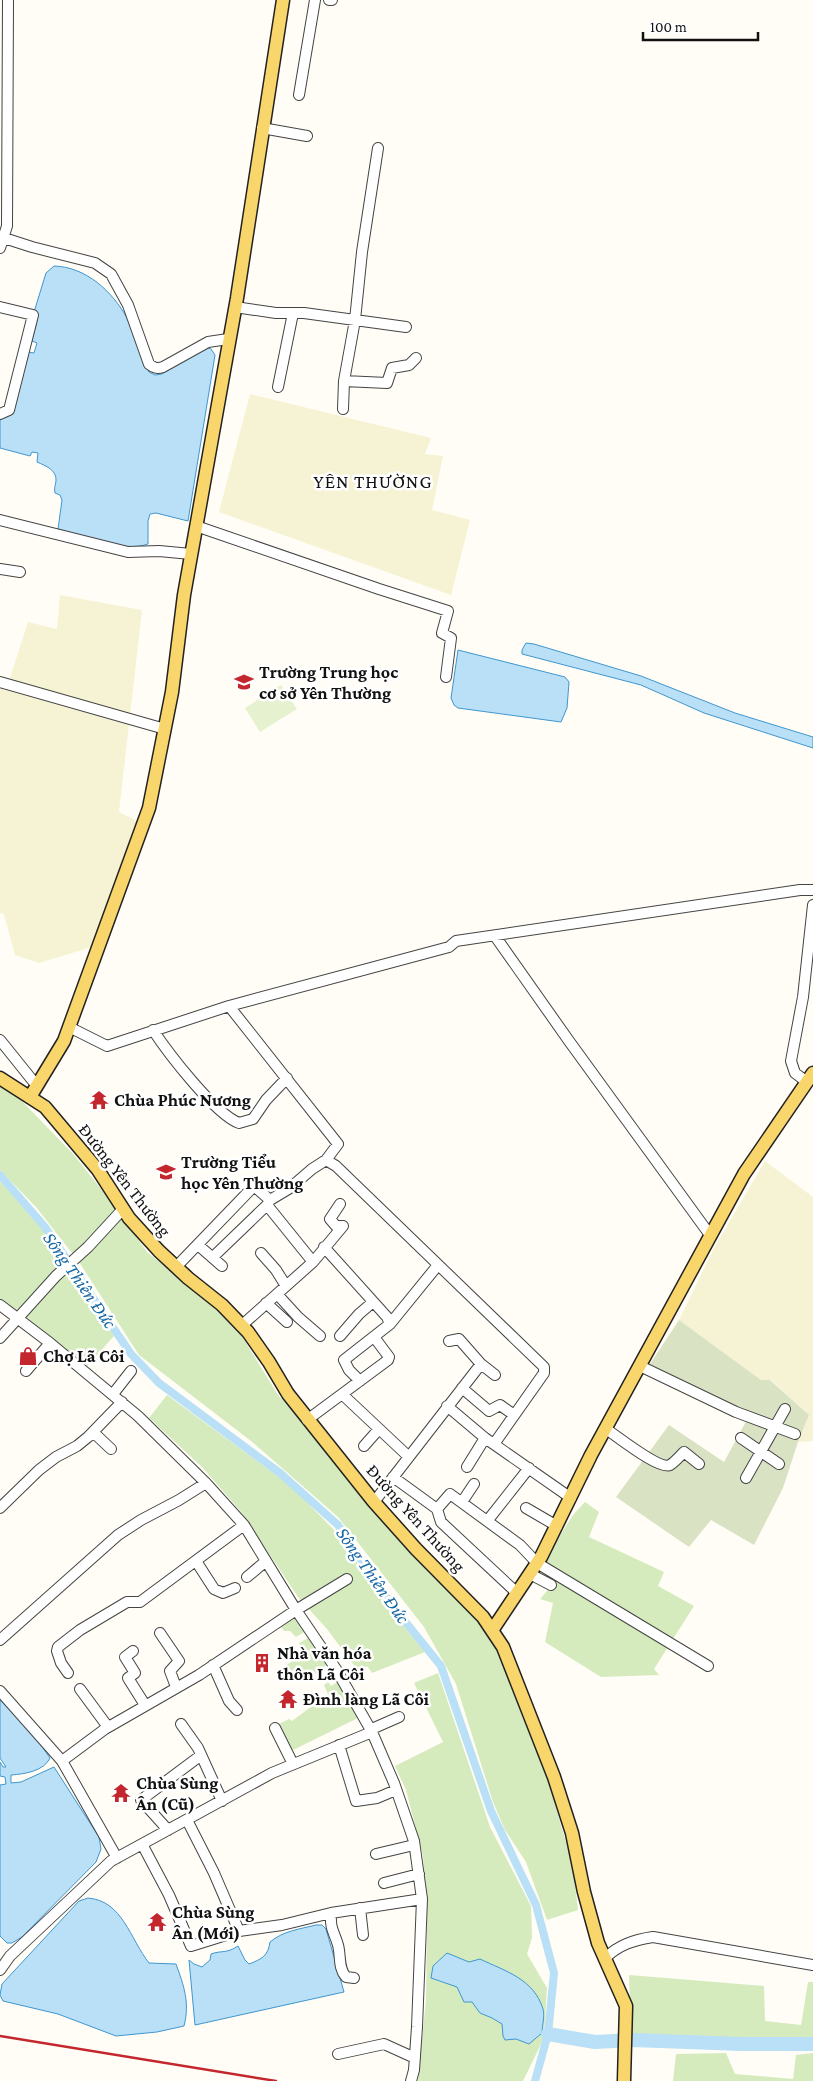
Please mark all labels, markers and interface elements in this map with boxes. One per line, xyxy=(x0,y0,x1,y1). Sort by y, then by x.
scale bar xyxy=(643,10,758,42)
text: 100 m xyxy=(650,19,687,35)
district label: YÊN THƯỜNG xyxy=(314,471,432,492)
place label: Trường Trung học cơ sở Yên Thường xyxy=(259,662,398,703)
school or university icon: Trường Trung học cơ sở Yên Thường xyxy=(233,671,255,693)
temple icon: Chùa Phúc Nương xyxy=(88,1089,110,1111)
place label: Chùa Phúc Nương xyxy=(114,1090,251,1110)
street label: Đường Yên Thường xyxy=(75,1120,175,1241)
place label: Trường Tiểu học Yên Thường xyxy=(181,1152,303,1193)
school or university icon: Trường Tiểu học Yên Thường xyxy=(155,1161,177,1183)
water label: Sông Thiên Đức xyxy=(39,1228,121,1332)
shop icon: Chợ Lã Côi xyxy=(17,1345,39,1367)
place label: Chợ Lã Côi xyxy=(43,1346,125,1366)
street label: Đường Yên Thường xyxy=(362,1460,470,1576)
water label: Sông Thiên Đức xyxy=(332,1523,414,1627)
place label: Nhà văn hóa thôn Lã Côi xyxy=(277,1643,372,1684)
building icon: Nhà văn hóa thôn Lã Côi xyxy=(251,1652,273,1674)
temple icon: Đình làng Lã Côi xyxy=(277,1688,299,1710)
place label: Đình làng Lã Côi xyxy=(303,1689,430,1709)
place label: Chùa Sùng Ân (Cũ) xyxy=(135,1773,218,1815)
temple icon: Chùa Sùng Ân (Cũ) xyxy=(110,1782,132,1804)
place label: Chùa Sùng Ân (Mới) xyxy=(171,1902,254,1944)
temple icon: Chùa Sùng Ân (Mới) xyxy=(146,1911,168,1933)

